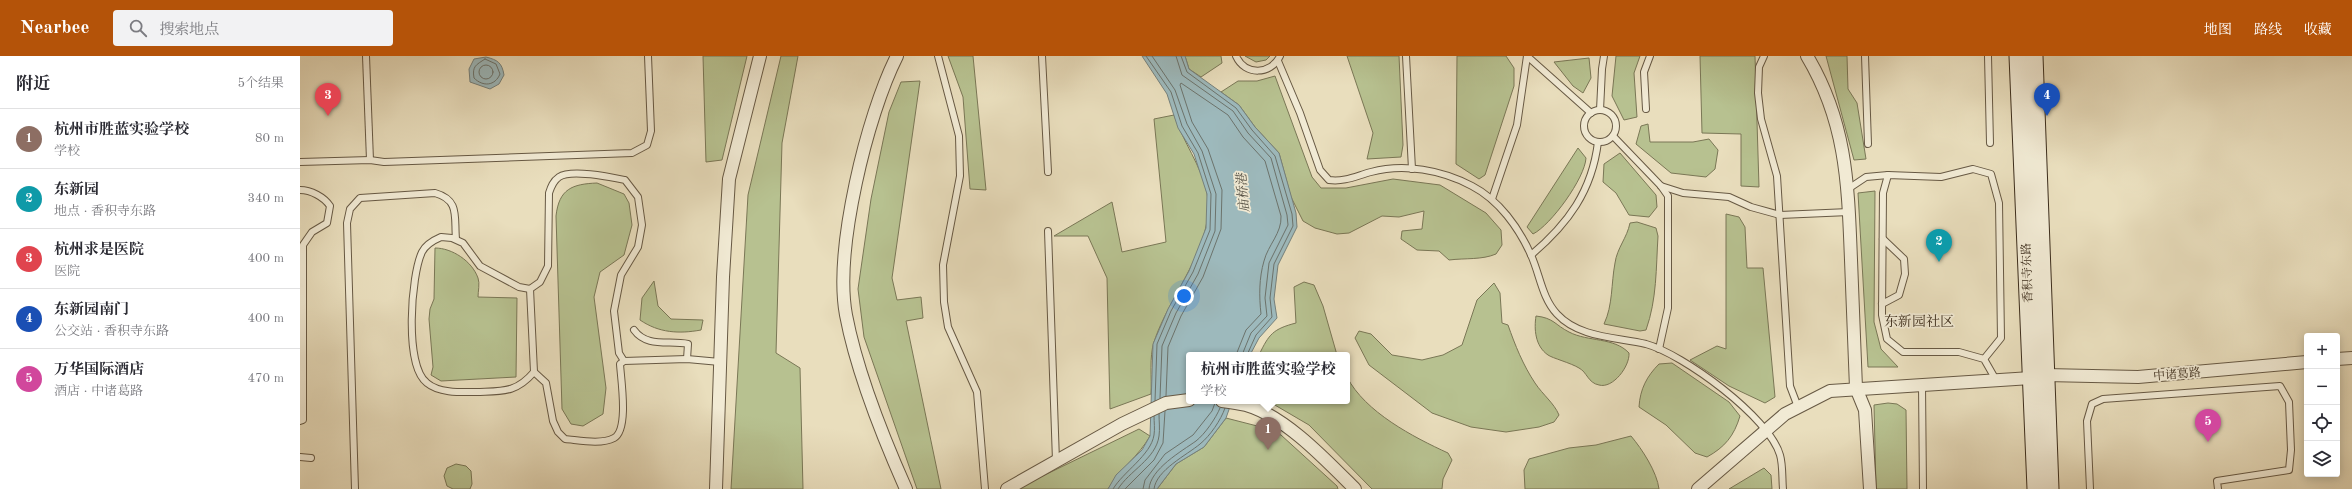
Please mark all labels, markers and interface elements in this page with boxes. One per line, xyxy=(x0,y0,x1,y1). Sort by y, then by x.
search box xyxy=(113,10,393,46)
icon: search xyxy=(127,17,149,39)
text: Nearbee xyxy=(20,19,89,38)
text: 搜索地点 xyxy=(159,23,219,38)
text: 地图 xyxy=(2204,23,2232,37)
text: 路线 xyxy=(2254,23,2282,37)
text: 收藏 xyxy=(2304,23,2332,37)
text: 附近 xyxy=(16,76,50,93)
text: 5个结果 xyxy=(237,77,284,90)
pin: 3 xyxy=(315,83,341,116)
pin: 4 xyxy=(2034,83,2060,116)
text: 杭州市胜蓝实验学校 xyxy=(54,123,189,138)
text: 1 xyxy=(25,132,33,145)
text: 80 m xyxy=(255,132,284,145)
text: 学校 xyxy=(54,145,80,158)
water label: 庙桥港 xyxy=(1234,171,1252,213)
text: 东新园 xyxy=(54,183,99,198)
text: 2 xyxy=(25,192,33,205)
text: 340 m xyxy=(247,192,284,205)
text: 地点 · 香积寺东路 xyxy=(54,205,156,218)
pin: 2 xyxy=(1926,229,1952,262)
text: 杭州求是医院 xyxy=(54,243,144,258)
street label: 香积寺东路 xyxy=(2019,243,2035,303)
text: 3 xyxy=(25,252,33,265)
text: 400 m xyxy=(247,252,284,265)
text: 医院 xyxy=(54,265,80,278)
your location xyxy=(1174,286,1194,306)
text: 东新园南门 xyxy=(54,303,129,318)
text: 4 xyxy=(25,312,33,325)
text: 400 m xyxy=(247,312,284,325)
district label: 东新园社区 xyxy=(1884,314,1954,329)
text: 公交站 · 香积寺东路 xyxy=(54,325,169,338)
map controls xyxy=(2304,333,2340,477)
button: + xyxy=(2304,333,2340,369)
popup xyxy=(1186,352,1350,404)
text: 万华国际酒店 xyxy=(54,363,144,378)
text: 杭州市胜蓝实验学校 xyxy=(1200,363,1336,378)
street label: 中诸葛路 xyxy=(2152,365,2202,383)
button: − xyxy=(2304,369,2340,405)
text: 5 xyxy=(25,372,33,385)
text: 470 m xyxy=(247,372,284,385)
text: 酒店 · 中诸葛路 xyxy=(54,385,143,398)
text: 学校 xyxy=(1200,385,1227,398)
button: locate xyxy=(2304,405,2340,441)
pin: 5 xyxy=(2195,409,2221,442)
pin: 1 xyxy=(1255,417,1281,450)
button: layers xyxy=(2304,441,2340,477)

